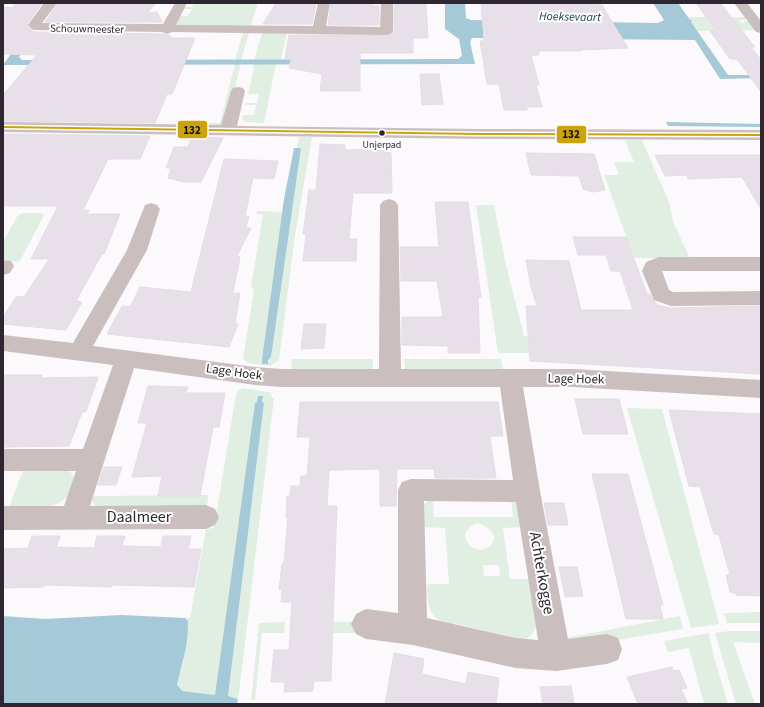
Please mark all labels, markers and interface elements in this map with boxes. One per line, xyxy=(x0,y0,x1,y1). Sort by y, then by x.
water label: Hoeksevaart xyxy=(539,8,602,26)
street label: Schouwmeester xyxy=(50,21,124,37)
line badge: 132 xyxy=(177,120,208,139)
text: 132 xyxy=(183,123,201,138)
line badge: 132 xyxy=(556,125,587,144)
text: 132 xyxy=(562,127,580,142)
marker: Unjerpad xyxy=(377,128,387,138)
place label: Unjerpad xyxy=(363,138,401,152)
street label: Lage Hoek xyxy=(205,359,264,385)
street label: Lage Hoek xyxy=(547,370,605,389)
street label: Daalmeer xyxy=(107,506,172,528)
street label: Achterkogge xyxy=(524,530,560,616)

